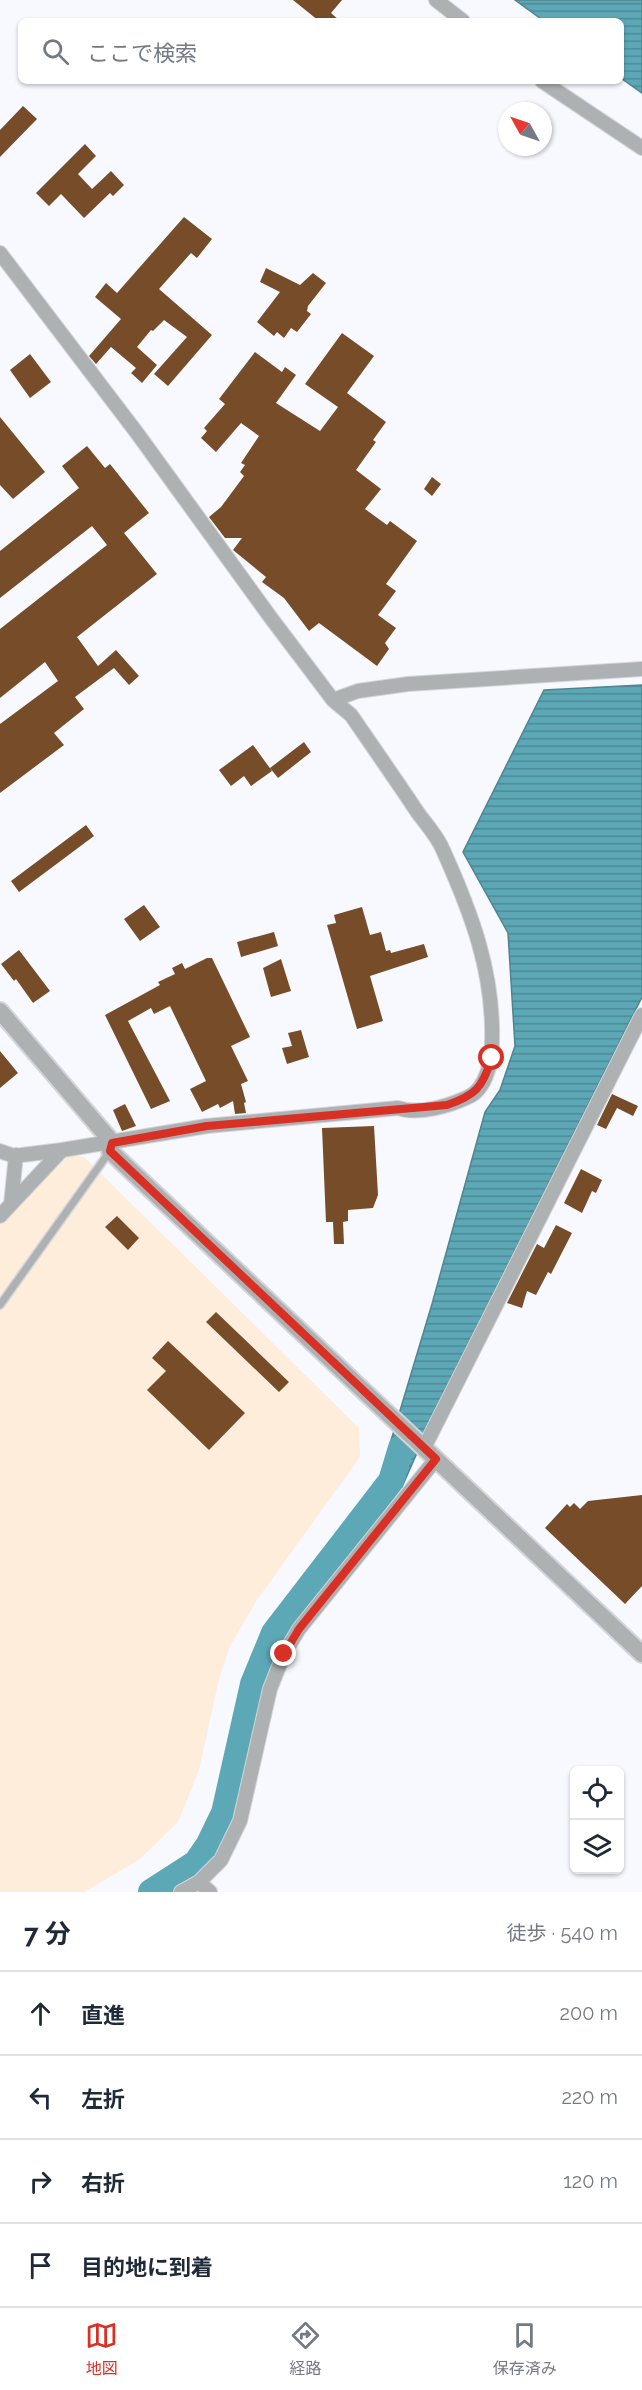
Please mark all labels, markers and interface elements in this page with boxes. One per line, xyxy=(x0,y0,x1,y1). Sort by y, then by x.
search box xyxy=(18,18,624,84)
icon: search xyxy=(39,35,72,68)
text: ここで検索 xyxy=(87,40,197,66)
north arrow xyxy=(498,102,552,156)
route start xyxy=(478,1044,504,1070)
route end xyxy=(270,1640,296,1666)
map controls xyxy=(570,1766,624,1874)
button: locate xyxy=(570,1766,624,1820)
button: layers xyxy=(570,1820,624,1874)
text: 7 分 xyxy=(24,1919,71,1949)
text: 徒歩 · 540 m xyxy=(506,1921,618,1945)
icon: ahead xyxy=(24,1997,57,2030)
text: 200 m xyxy=(560,2001,618,2025)
text: 直進 xyxy=(81,2002,125,2028)
icon: left xyxy=(24,2081,57,2114)
text: 220 m xyxy=(561,2085,618,2109)
text: 左折 xyxy=(81,2086,125,2112)
icon: right xyxy=(24,2165,57,2198)
text: 120 m xyxy=(563,2169,618,2193)
text: 右折 xyxy=(81,2170,125,2196)
icon: arrive xyxy=(24,2249,57,2282)
text: 目的地に到着 xyxy=(81,2254,213,2280)
tab: 地図 xyxy=(85,2319,118,2379)
tab: 経路 xyxy=(289,2319,322,2379)
tab: 保存済み xyxy=(493,2319,557,2379)

